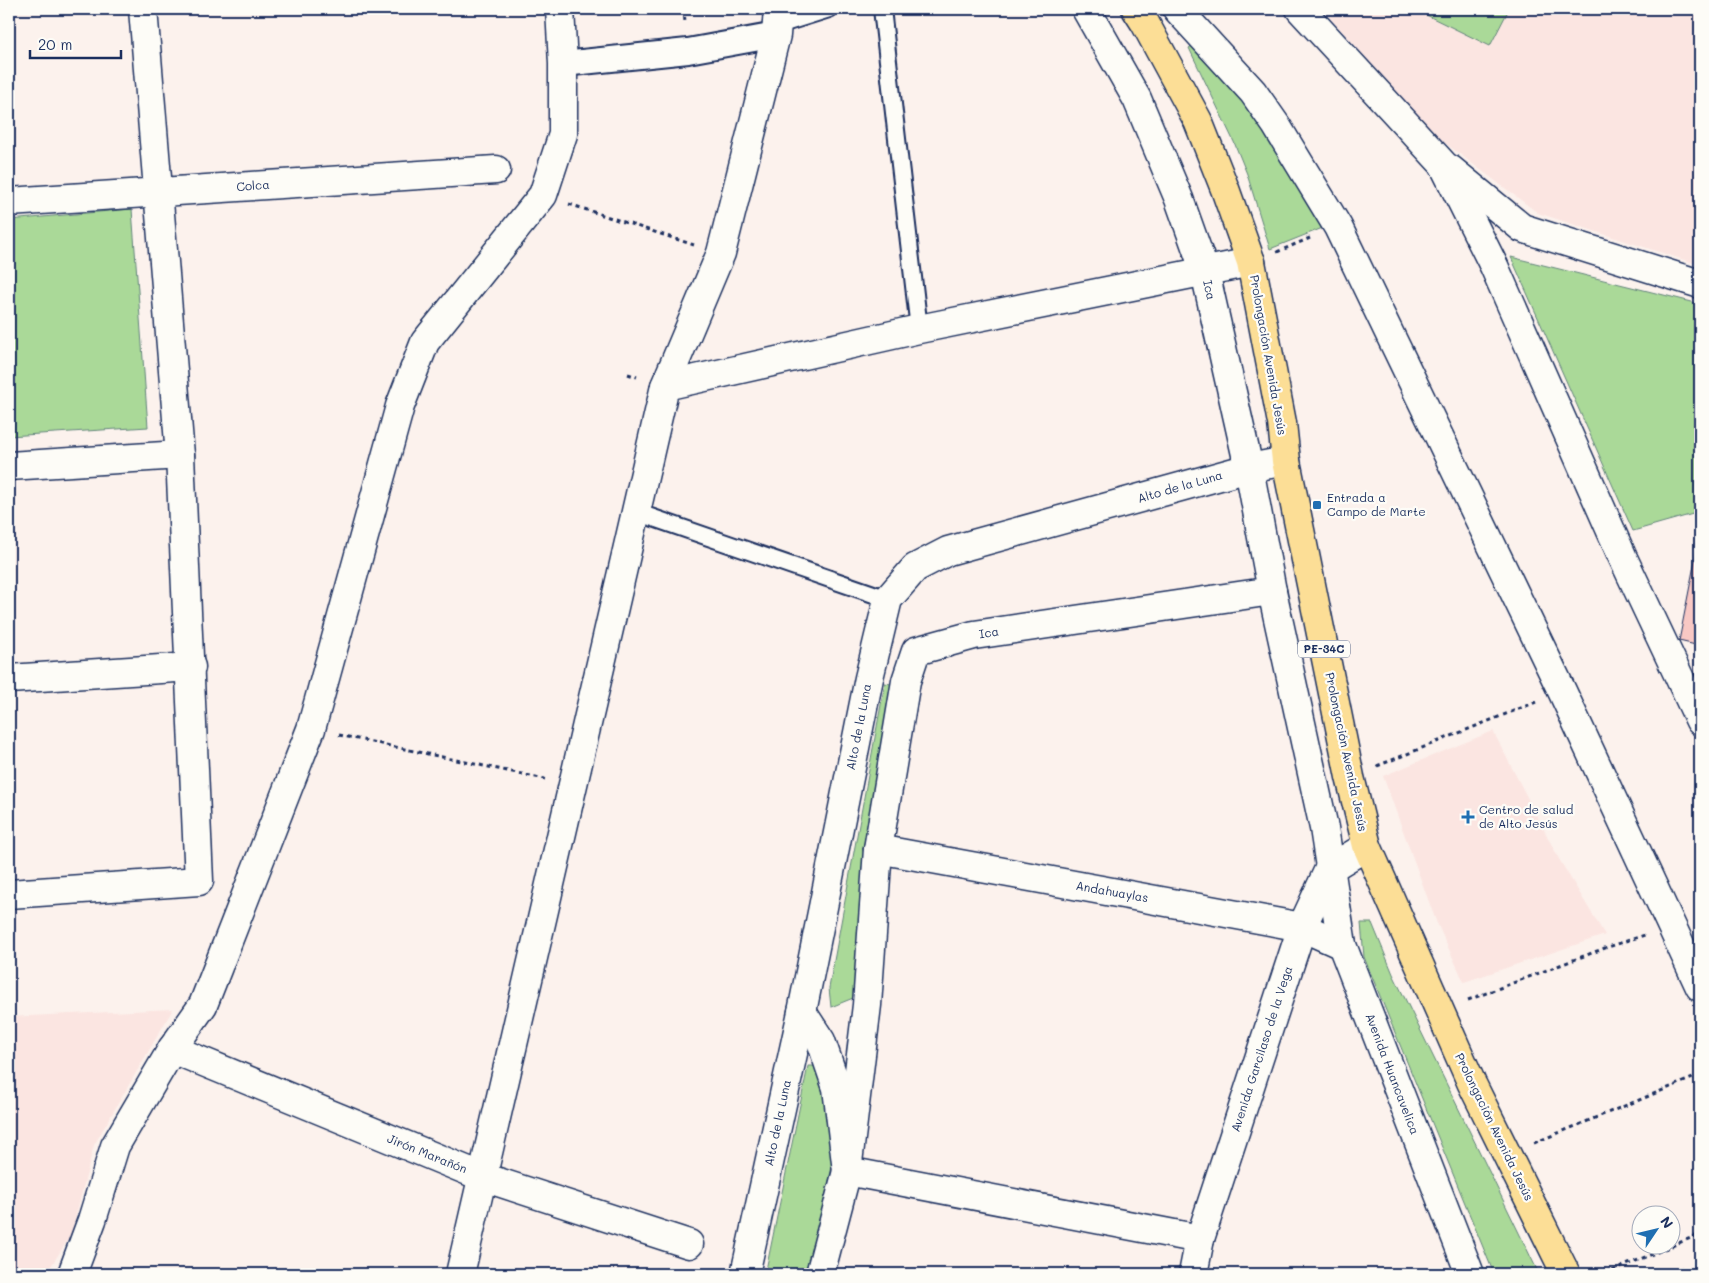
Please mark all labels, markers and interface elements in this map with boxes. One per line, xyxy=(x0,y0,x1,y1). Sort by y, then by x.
scale bar xyxy=(30,28,121,60)
text: 20 m xyxy=(38,34,72,54)
street label: Colca xyxy=(236,176,270,194)
street label: Prolongación Avenida Jesús xyxy=(1247,273,1291,436)
street label: Ica xyxy=(1200,278,1220,301)
street label: Alto de la Luna xyxy=(1135,466,1224,506)
place label: Entrada a Campo de Marte xyxy=(1327,489,1426,519)
marker: Entrada a Campo de Marte xyxy=(1311,499,1323,511)
street label: Ica xyxy=(978,623,1000,641)
road number: PE-34C xyxy=(1298,641,1350,658)
street label: Prolongación Avenida Jesús xyxy=(1322,671,1372,833)
street label: Alto de la Luna xyxy=(842,682,874,771)
place label: Centro de salud de Alto Jesús xyxy=(1479,801,1574,831)
marker: Centro de salud de Alto Jesús xyxy=(1461,810,1475,824)
street label: Andahuaylas xyxy=(1075,877,1150,905)
street label: Avenida Garcilaso de la Vega xyxy=(1227,964,1295,1134)
street label: Avenida Huancavelica xyxy=(1362,1011,1424,1137)
street label: Prolongación Avenida Jesús xyxy=(1452,1050,1538,1203)
street label: Alto de la Luna xyxy=(760,1078,794,1167)
street label: Jirón Marañón xyxy=(385,1130,470,1176)
north arrow xyxy=(1632,1206,1682,1256)
text: N xyxy=(1656,1212,1678,1232)

